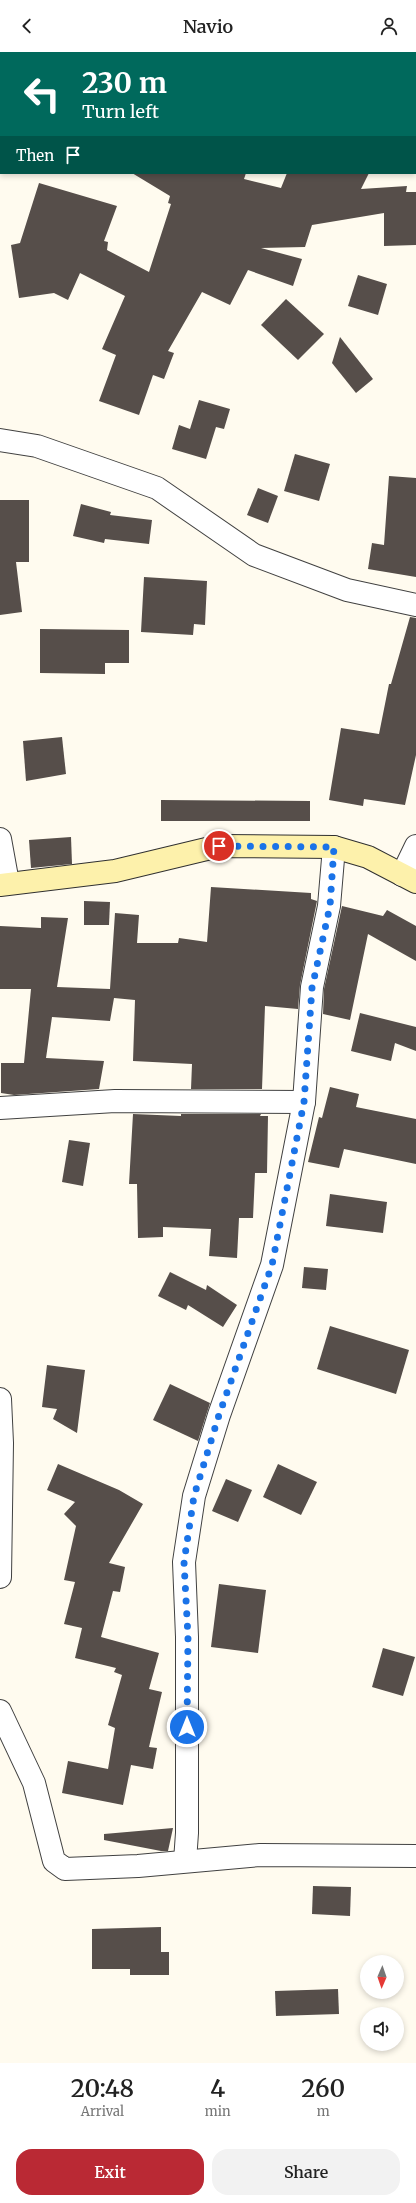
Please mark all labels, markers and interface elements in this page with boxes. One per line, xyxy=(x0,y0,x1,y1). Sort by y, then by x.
icon: back xyxy=(16,15,38,37)
text: Navio xyxy=(183,15,233,38)
icon: person xyxy=(378,15,400,37)
text: 230 m xyxy=(82,65,167,101)
icon: left xyxy=(16,68,68,120)
text: Turn left xyxy=(82,100,159,123)
icon: arrive xyxy=(62,144,84,166)
text: Then xyxy=(16,146,54,165)
pin xyxy=(202,829,236,863)
icon: arrive xyxy=(208,835,230,857)
position arrow xyxy=(166,1706,208,1748)
north arrow xyxy=(360,1955,404,1999)
map controls xyxy=(360,1955,404,2051)
button: sound xyxy=(360,2007,404,2051)
text: 20:48 xyxy=(71,2073,134,2104)
text: 4 xyxy=(210,2073,225,2104)
text: 260 xyxy=(301,2073,345,2104)
text: Arrival xyxy=(81,2103,124,2120)
text: min xyxy=(205,2103,231,2120)
text: m xyxy=(317,2103,330,2120)
button: Exit xyxy=(16,2149,204,2195)
button: Share xyxy=(212,2149,400,2195)

